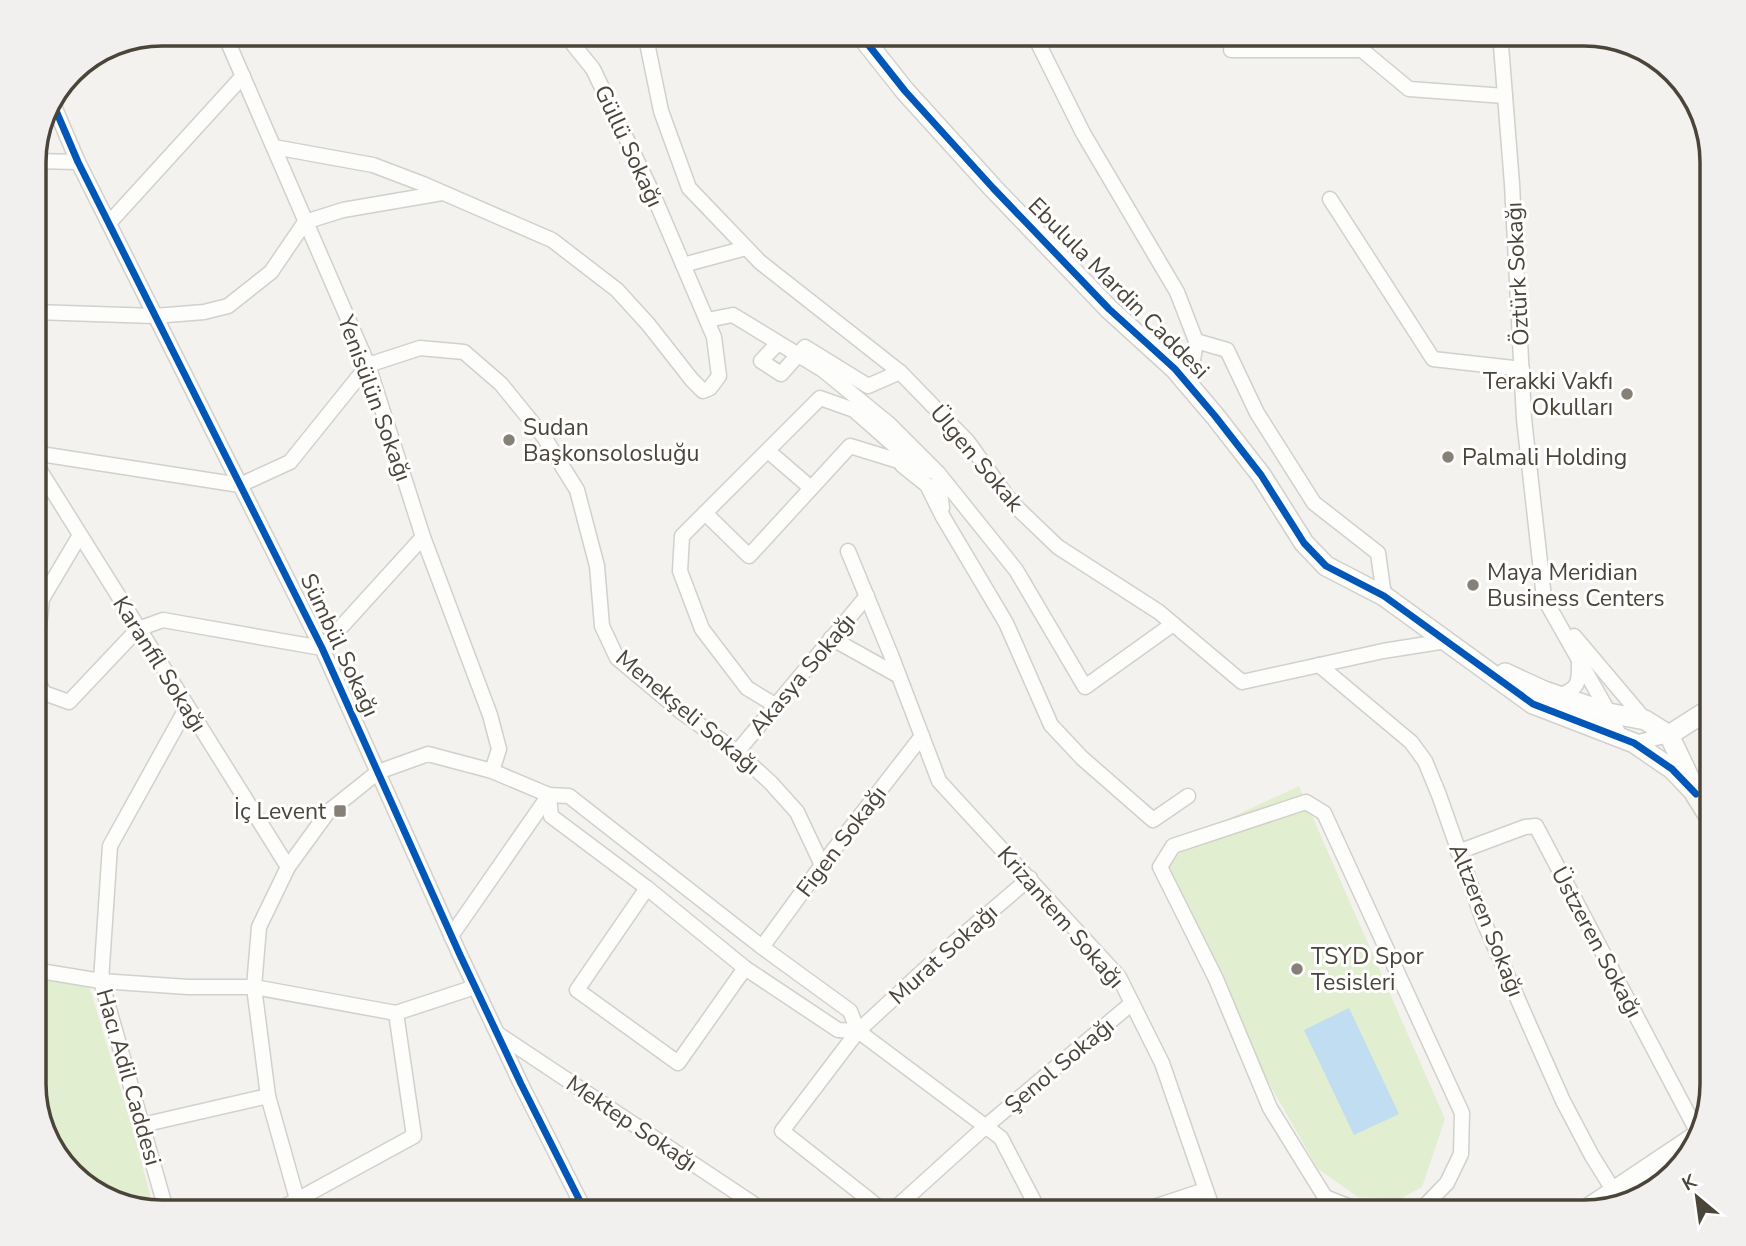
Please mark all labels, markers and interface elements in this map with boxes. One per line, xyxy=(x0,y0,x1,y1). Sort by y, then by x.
street label: Güllü Sokağı xyxy=(587,80,670,212)
street label: Ebulula Mardin Caddesi xyxy=(1021,191,1216,386)
street label: Öztürk Sokağı xyxy=(1498,201,1537,347)
street label: Yenisülün Sokağı xyxy=(330,310,419,485)
place label: Terakki Vakfı Okulları xyxy=(1483,366,1613,423)
marker: Terakki Vakfı Okulları xyxy=(1619,386,1635,402)
street label: Ülgen Sokak xyxy=(923,399,1031,519)
place label: Sudan Başkonsolosluğu xyxy=(523,412,699,469)
marker: Sudan Başkonsolosluğu xyxy=(501,432,517,448)
place label: Palmali Holding xyxy=(1462,442,1627,473)
marker: Palmali Holding xyxy=(1440,449,1456,465)
place label: Maya Meridian Business Centers xyxy=(1487,557,1665,614)
street label: Sümbül Sokağı xyxy=(293,568,386,722)
marker: Maya Meridian Business Centers xyxy=(1465,577,1481,593)
street label: Karanfil Sokağı xyxy=(105,590,214,738)
street label: Akasya Sokağı xyxy=(742,607,863,742)
street label: Menekşeli Sokağı xyxy=(609,643,766,782)
street label: Figen Sokağı xyxy=(789,779,893,903)
place label: İç Levent xyxy=(234,796,327,827)
marker: İç Levent xyxy=(332,803,348,819)
street label: Altzeren Sokağı xyxy=(1442,839,1531,1001)
street label: Krizantem Sokağı xyxy=(990,840,1131,995)
street label: Üstzeren Sokağı xyxy=(1544,861,1649,1023)
street label: Murat Sokağı xyxy=(882,897,1004,1011)
place label: TSYD Spor Tesisleri xyxy=(1311,941,1424,998)
marker: TSYD Spor Tesisleri xyxy=(1289,961,1305,977)
street label: Hacı Adil Caddesi xyxy=(88,985,169,1169)
street label: Şenol Sokağı xyxy=(998,1010,1121,1120)
street label: Mektep Sokağı xyxy=(560,1068,703,1179)
north arrow xyxy=(1662,1162,1732,1232)
text: K xyxy=(1677,1168,1702,1197)

